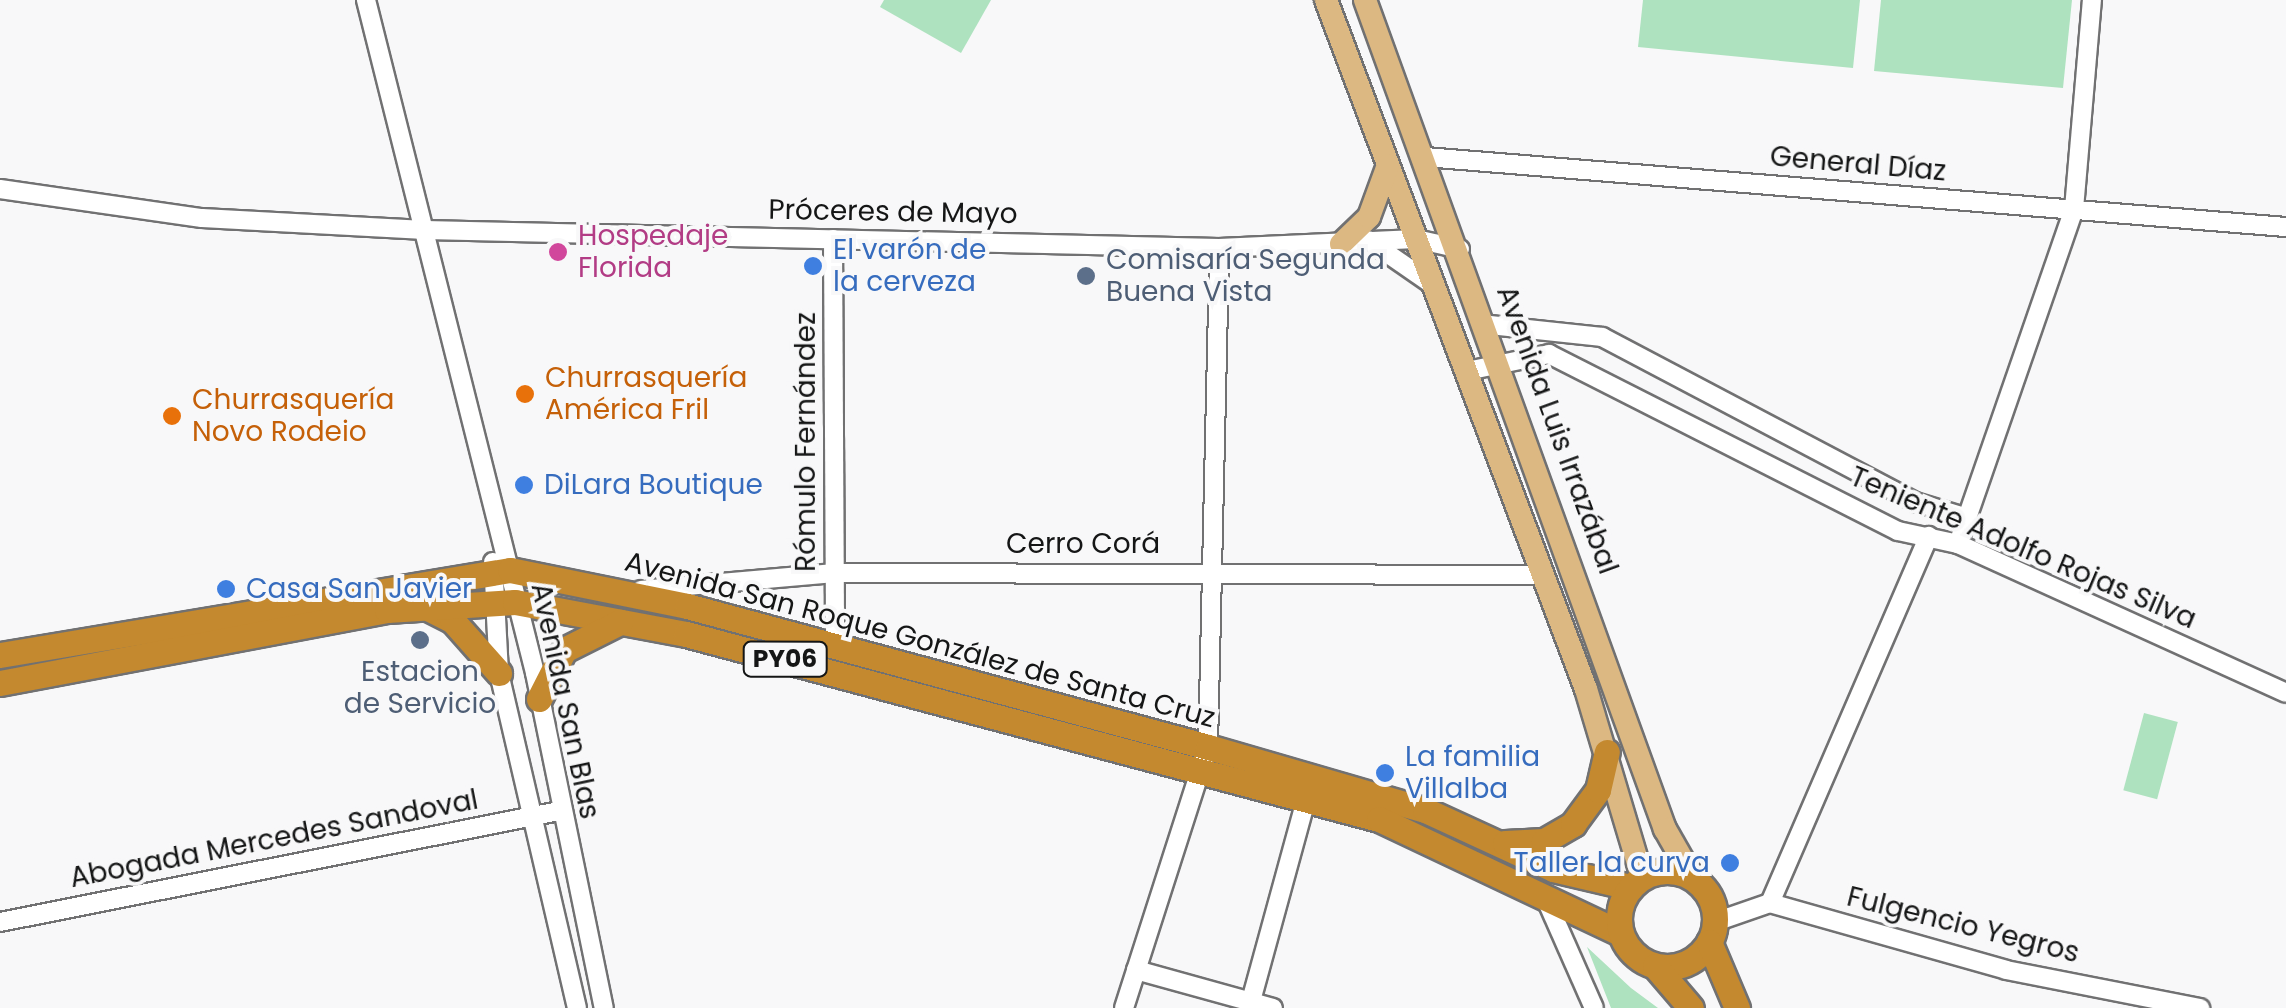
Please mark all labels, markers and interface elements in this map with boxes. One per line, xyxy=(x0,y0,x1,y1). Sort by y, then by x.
street label: General Díaz xyxy=(1769,140,1947,188)
street label: Próceres de Mayo xyxy=(768,193,1018,231)
place label: Hospedaje Florida xyxy=(578,219,728,285)
place label: El varón de la cerveza xyxy=(833,233,986,299)
marker: Hospedaje Florida xyxy=(547,241,569,263)
place label: Comisaría Segunda Buena Vista xyxy=(1106,243,1385,309)
marker: El varón de la cerveza xyxy=(802,255,824,277)
marker: Comisaría Segunda Buena Vista xyxy=(1075,265,1097,287)
street label: Avenida Luis Irrazábal xyxy=(1489,281,1625,579)
street label: Rómulo Fernández xyxy=(789,312,823,572)
place label: Churrasquería América Fril xyxy=(545,361,747,427)
place label: Churrasquería Novo Rodeio xyxy=(192,383,394,449)
marker: Churrasquería América Fril xyxy=(514,383,536,405)
marker: Churrasquería Novo Rodeio xyxy=(161,405,183,427)
street label: Teniente Adolfo Rojas Silva xyxy=(1845,460,2201,636)
place label: DiLara Boutique xyxy=(544,468,763,502)
marker: DiLara Boutique xyxy=(513,474,535,496)
street label: Cerro Corá xyxy=(1006,527,1160,561)
street label: Avenida San Roque González de Santa Cruz xyxy=(621,545,1219,735)
place label: Casa San Javier xyxy=(246,572,472,606)
marker: Casa San Javier xyxy=(215,578,237,600)
street label: Avenida San Blas xyxy=(524,580,606,822)
marker: Estacion de Servicio xyxy=(409,629,431,651)
road number: PY06 xyxy=(742,639,828,679)
place label: Estacion de Servicio xyxy=(344,655,496,721)
place label: La familia Villalba xyxy=(1405,740,1540,806)
marker: La familia Villalba xyxy=(1374,762,1396,784)
street label: Abogada Mercedes Sandoval xyxy=(67,783,481,895)
place label: Taller la curva xyxy=(1514,846,1710,880)
marker: Taller la curva xyxy=(1719,852,1741,874)
street label: Fulgencio Yegros xyxy=(1843,880,2083,970)

